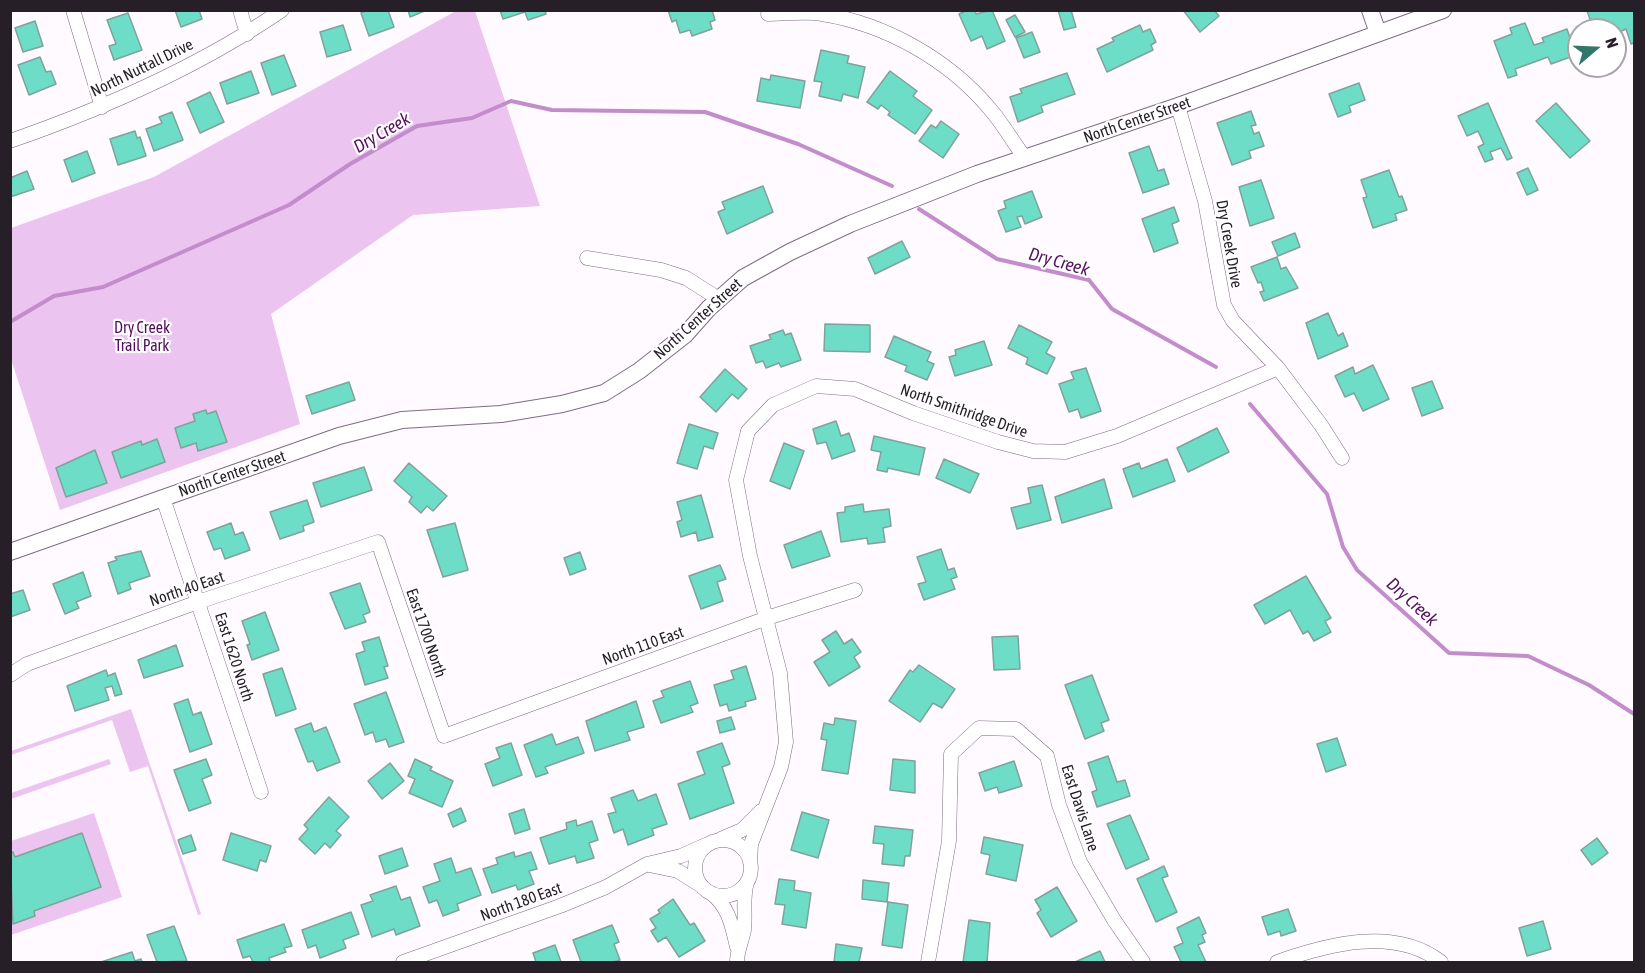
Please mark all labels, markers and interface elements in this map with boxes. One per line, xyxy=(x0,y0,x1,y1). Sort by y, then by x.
north arrow xyxy=(1567,18,1627,78)
street label: North Nuttall Drive xyxy=(88,35,196,101)
text: N xyxy=(1602,35,1622,50)
street label: North Center Street xyxy=(1081,93,1193,147)
water label: Dry Creek xyxy=(350,108,414,158)
street label: Dry Creek Drive xyxy=(1212,198,1246,290)
water label: Dry Creek xyxy=(1026,243,1092,281)
street label: North Center Street xyxy=(650,274,746,364)
park label: Dry Creek Trail Park xyxy=(114,318,170,356)
street label: North Smithridge Drive xyxy=(898,380,1030,442)
street label: North Center Street xyxy=(176,447,288,501)
street label: North 40 East xyxy=(147,567,227,611)
water label: Dry Creek xyxy=(1382,573,1442,631)
street label: East 1700 North xyxy=(402,586,450,680)
street label: East 1620 North xyxy=(211,610,257,704)
street label: North 110 East xyxy=(600,622,686,670)
street label: East Davis Lane xyxy=(1057,762,1103,854)
street label: North 180 East xyxy=(478,878,564,926)

